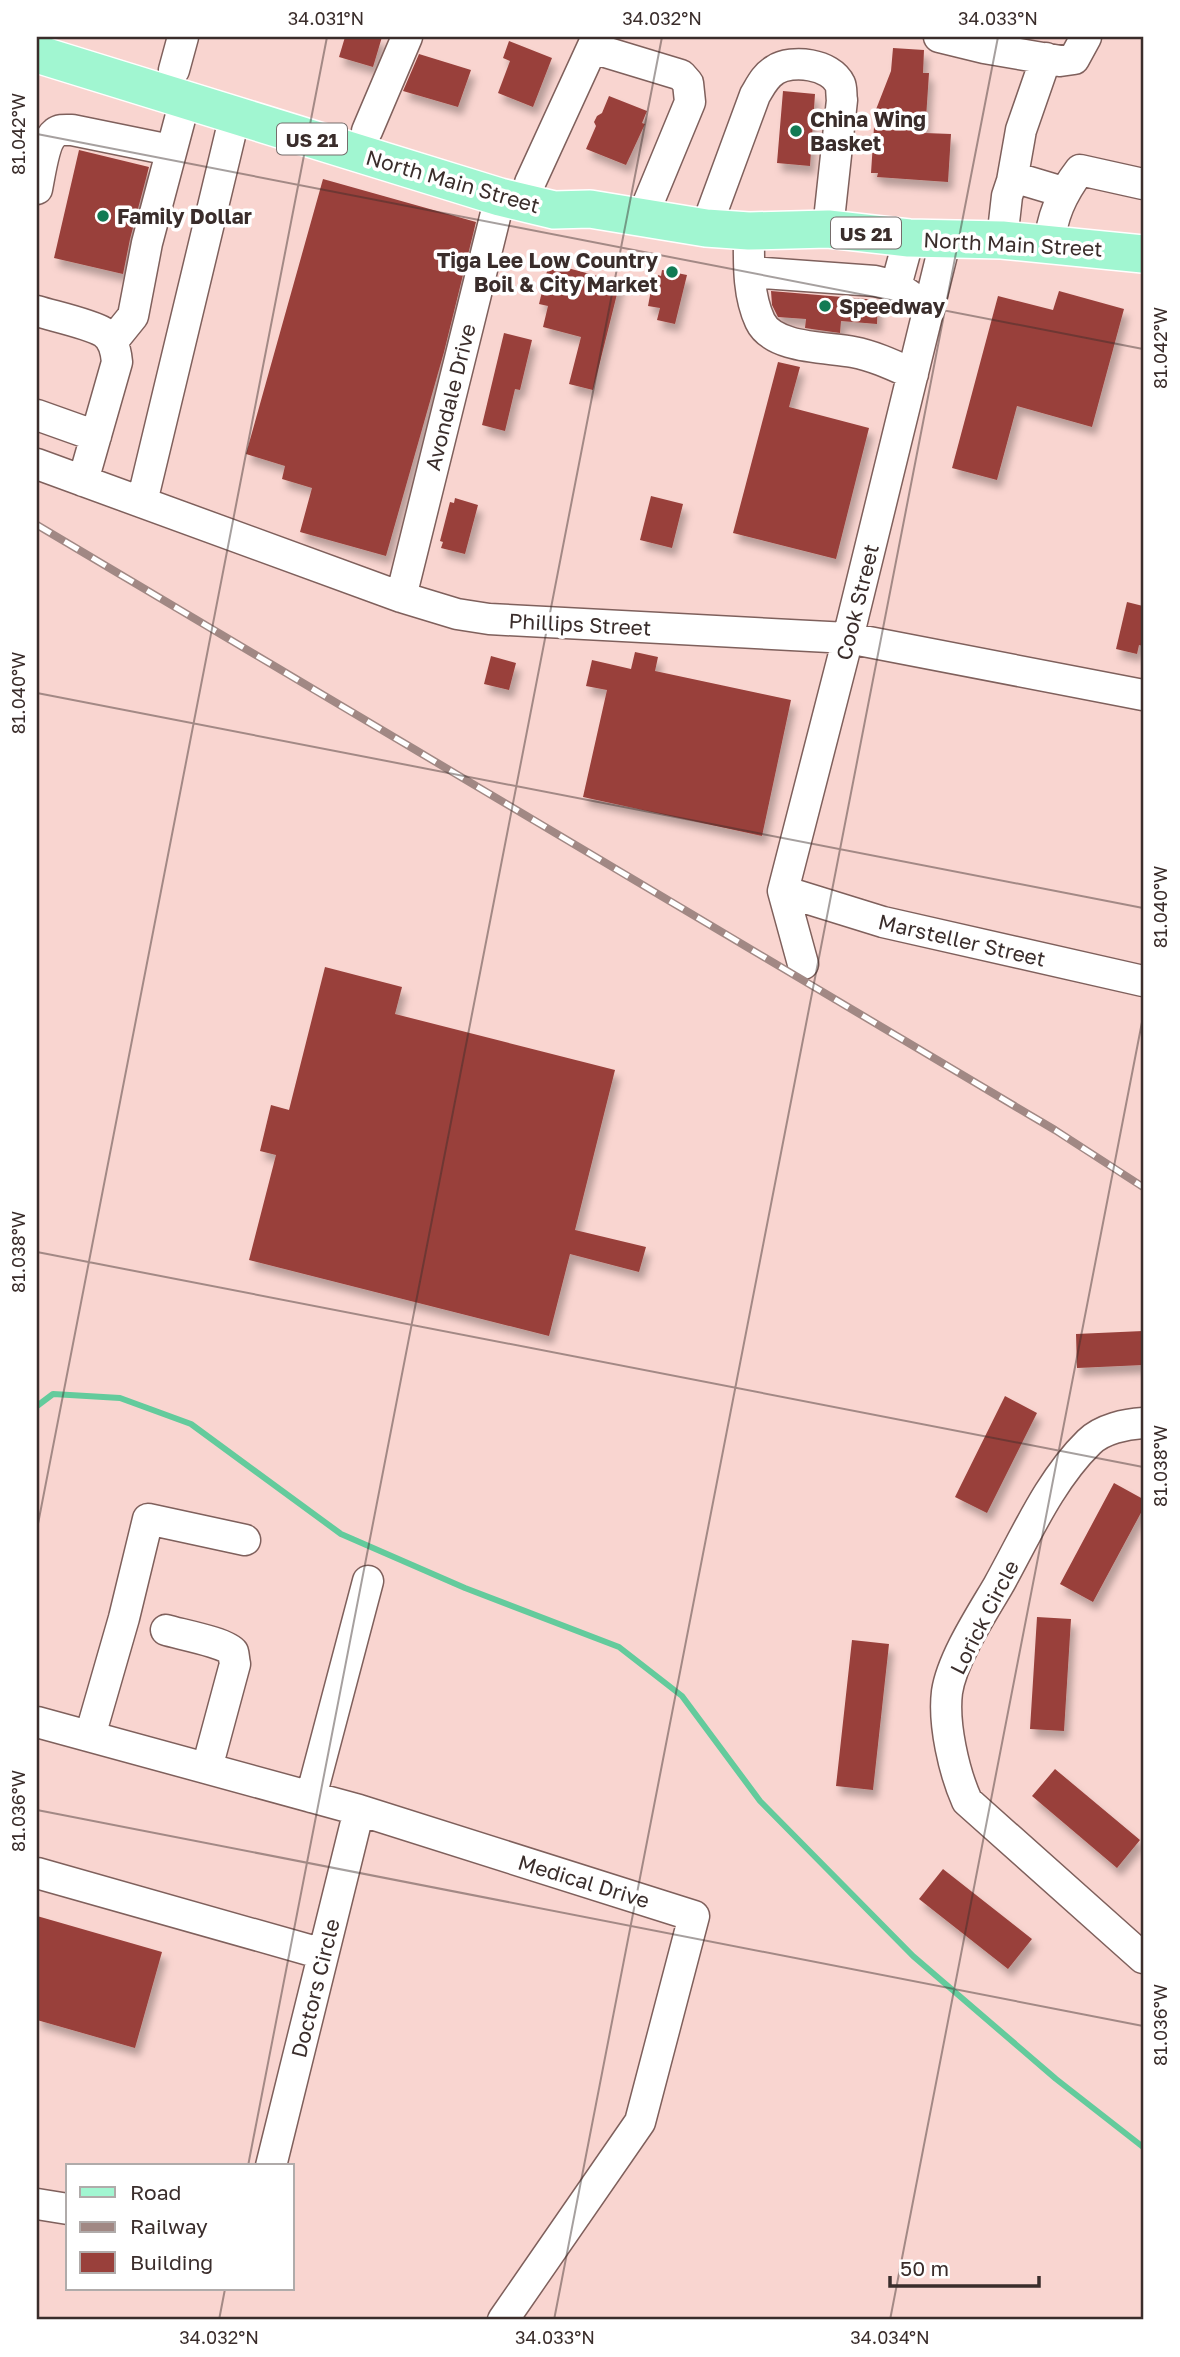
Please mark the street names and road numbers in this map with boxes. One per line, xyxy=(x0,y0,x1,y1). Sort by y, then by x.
road number: US 21 xyxy=(277,124,347,154)
street label: North Main Street xyxy=(363,144,543,218)
road number: US 21 xyxy=(831,218,901,248)
street label: North Main Street xyxy=(923,226,1103,262)
street label: Avondale Drive xyxy=(419,321,481,473)
street label: Cook Street xyxy=(830,541,884,663)
street label: Phillips Street xyxy=(508,607,652,641)
street label: Marsteller Street xyxy=(876,908,1048,972)
street label: Lorick Circle xyxy=(944,1556,1024,1678)
street label: Medical Drive xyxy=(515,1849,653,1913)
street label: Doctors Circle xyxy=(285,1916,345,2060)

